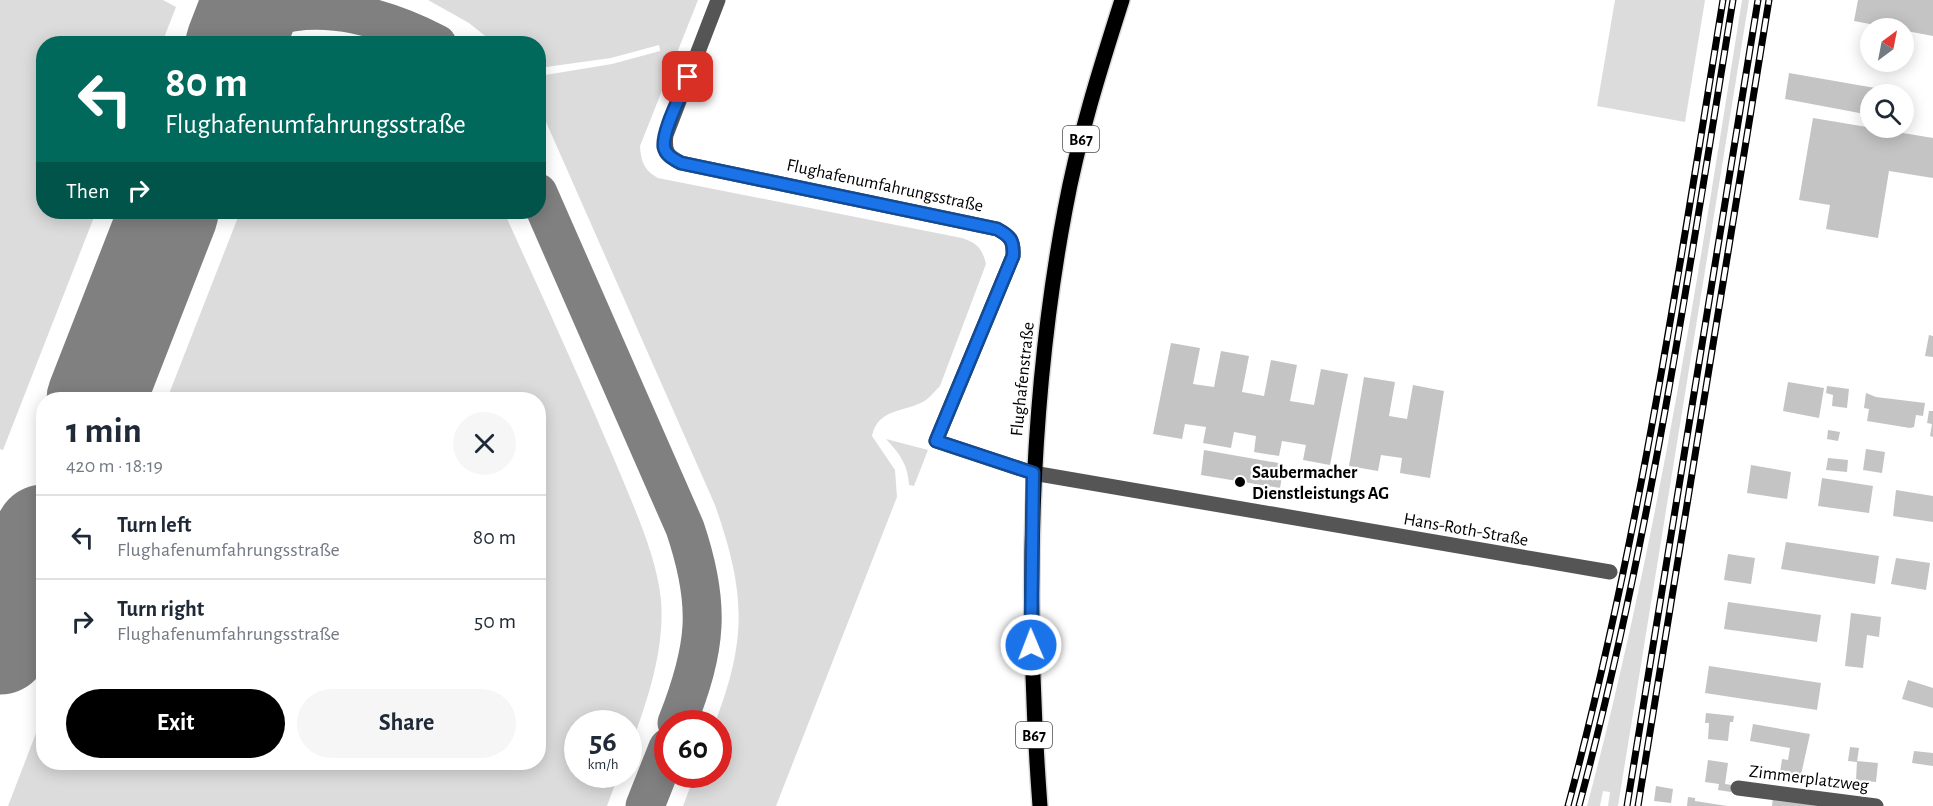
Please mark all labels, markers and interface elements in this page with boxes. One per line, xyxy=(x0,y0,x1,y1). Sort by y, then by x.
north arrow xyxy=(1860,18,1914,72)
map controls xyxy=(1860,18,1914,138)
pin xyxy=(662,51,713,102)
icon: left xyxy=(66,60,144,138)
icon: arrive xyxy=(671,60,704,93)
text: 80 m xyxy=(165,62,248,104)
button: search xyxy=(1860,84,1914,138)
text: Flughafenumfahrungsstraße xyxy=(165,111,466,138)
road number: B67 xyxy=(1063,126,1099,152)
street label: Flughafenumfahrungsstraße xyxy=(785,156,985,216)
icon: right xyxy=(122,174,155,207)
text: Then xyxy=(66,180,110,202)
street label: Flughafenstraße xyxy=(1008,321,1038,437)
button: close xyxy=(453,412,516,475)
text: 1 min xyxy=(66,413,142,449)
text: 420 m · 18:19 xyxy=(66,456,163,476)
place label: Saubermacher Dienstleistungs AG xyxy=(1252,464,1389,503)
marker: Saubermacher Dienstleistungs AG xyxy=(1233,475,1247,489)
street label: Hans-Roth-Straße xyxy=(1402,510,1530,550)
text: Turn left xyxy=(117,514,191,536)
icon: left xyxy=(66,521,99,554)
text: 80 m xyxy=(473,526,516,548)
text: Flughafenumfahrungsstraße xyxy=(117,540,340,560)
text: Turn right xyxy=(117,598,204,620)
icon: right xyxy=(66,605,99,638)
text: 50 m xyxy=(474,610,516,632)
position arrow xyxy=(999,613,1063,677)
text: Flughafenumfahrungsstraße xyxy=(117,624,340,644)
button: Exit xyxy=(66,689,285,758)
button: Share xyxy=(297,689,516,758)
speed limit sign: 60 xyxy=(654,710,732,788)
road number: B67 xyxy=(1016,722,1052,748)
text: 56 xyxy=(589,727,617,757)
text: km/h xyxy=(588,757,618,772)
street label: Zimmerplatzweg xyxy=(1748,763,1870,795)

